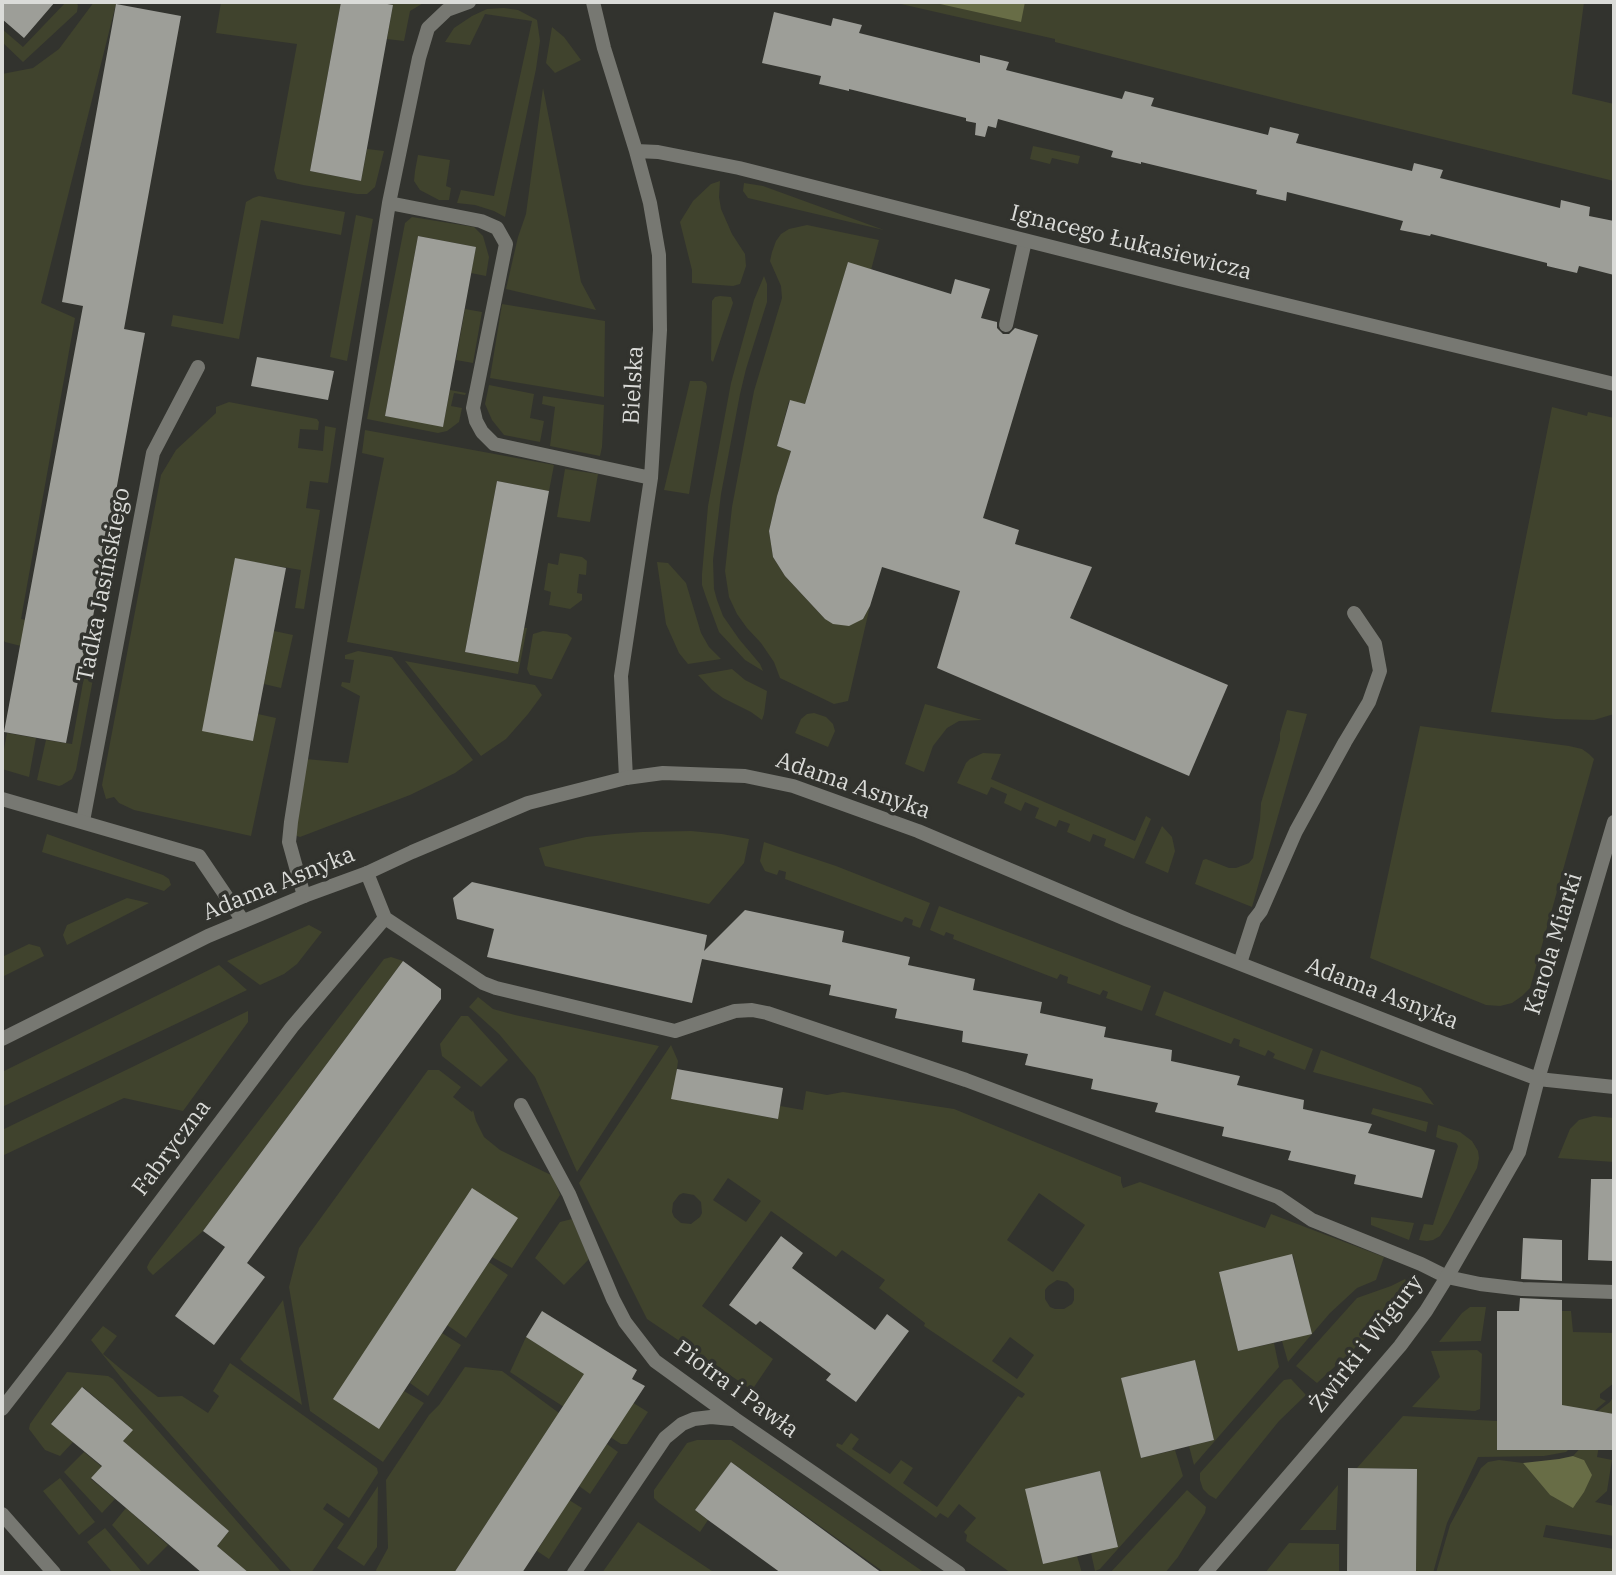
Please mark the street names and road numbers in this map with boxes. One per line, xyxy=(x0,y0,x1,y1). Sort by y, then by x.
street label: Ignacego Łukasiewicza xyxy=(1007,200,1255,286)
street label: Bielska xyxy=(618,345,650,425)
street label: Tadka Jasińskiego xyxy=(72,485,136,685)
street label: Adama Asnyka xyxy=(772,747,934,825)
street label: Adama Asnyka xyxy=(199,841,359,927)
street label: Karola Miarki xyxy=(1519,870,1589,1018)
street label: Adama Asnyka xyxy=(1302,952,1462,1036)
street label: Fabryczna xyxy=(127,1094,217,1202)
street label: Żwirki i Wigury xyxy=(1305,1270,1429,1418)
street label: Piotra i Pawła xyxy=(668,1336,804,1444)

